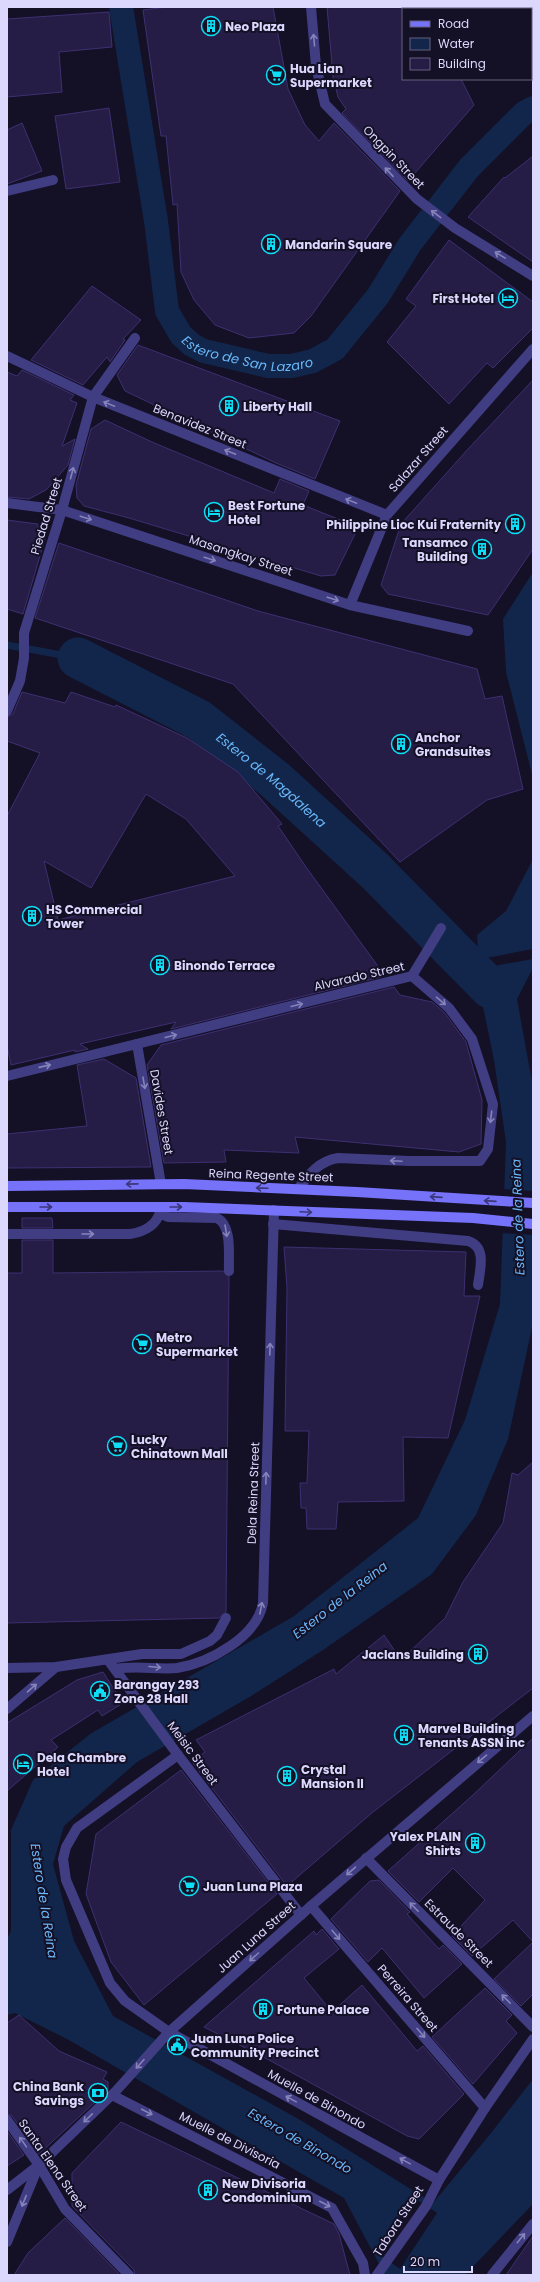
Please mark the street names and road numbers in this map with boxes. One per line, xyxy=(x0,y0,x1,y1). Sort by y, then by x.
street label: Ongpin Street xyxy=(359,121,429,193)
street label: Benavidez Street xyxy=(151,399,249,453)
street label: Salazar Street xyxy=(384,422,452,496)
street label: Piedad Street xyxy=(26,475,66,557)
street label: Masangkay Street xyxy=(187,530,295,580)
street label: Alvarado Street xyxy=(312,957,406,995)
street label: Davides Street xyxy=(146,1068,178,1156)
street label: Reina Regente Street xyxy=(208,1164,334,1186)
street label: Dela Reina Street xyxy=(243,1442,263,1544)
street label: Meisic Street xyxy=(163,1718,223,1788)
street label: Estraude Street xyxy=(421,1895,497,1971)
street label: Juan Luna Street xyxy=(213,1897,299,1977)
street label: Perreira Street xyxy=(374,1960,442,2036)
street label: Muelle de Binondo xyxy=(265,2065,369,2133)
street label: Muelle de Divisoria xyxy=(177,2107,283,2173)
street label: Santa Elena Street xyxy=(15,2115,91,2215)
street label: Tabora Street xyxy=(369,2182,427,2260)

